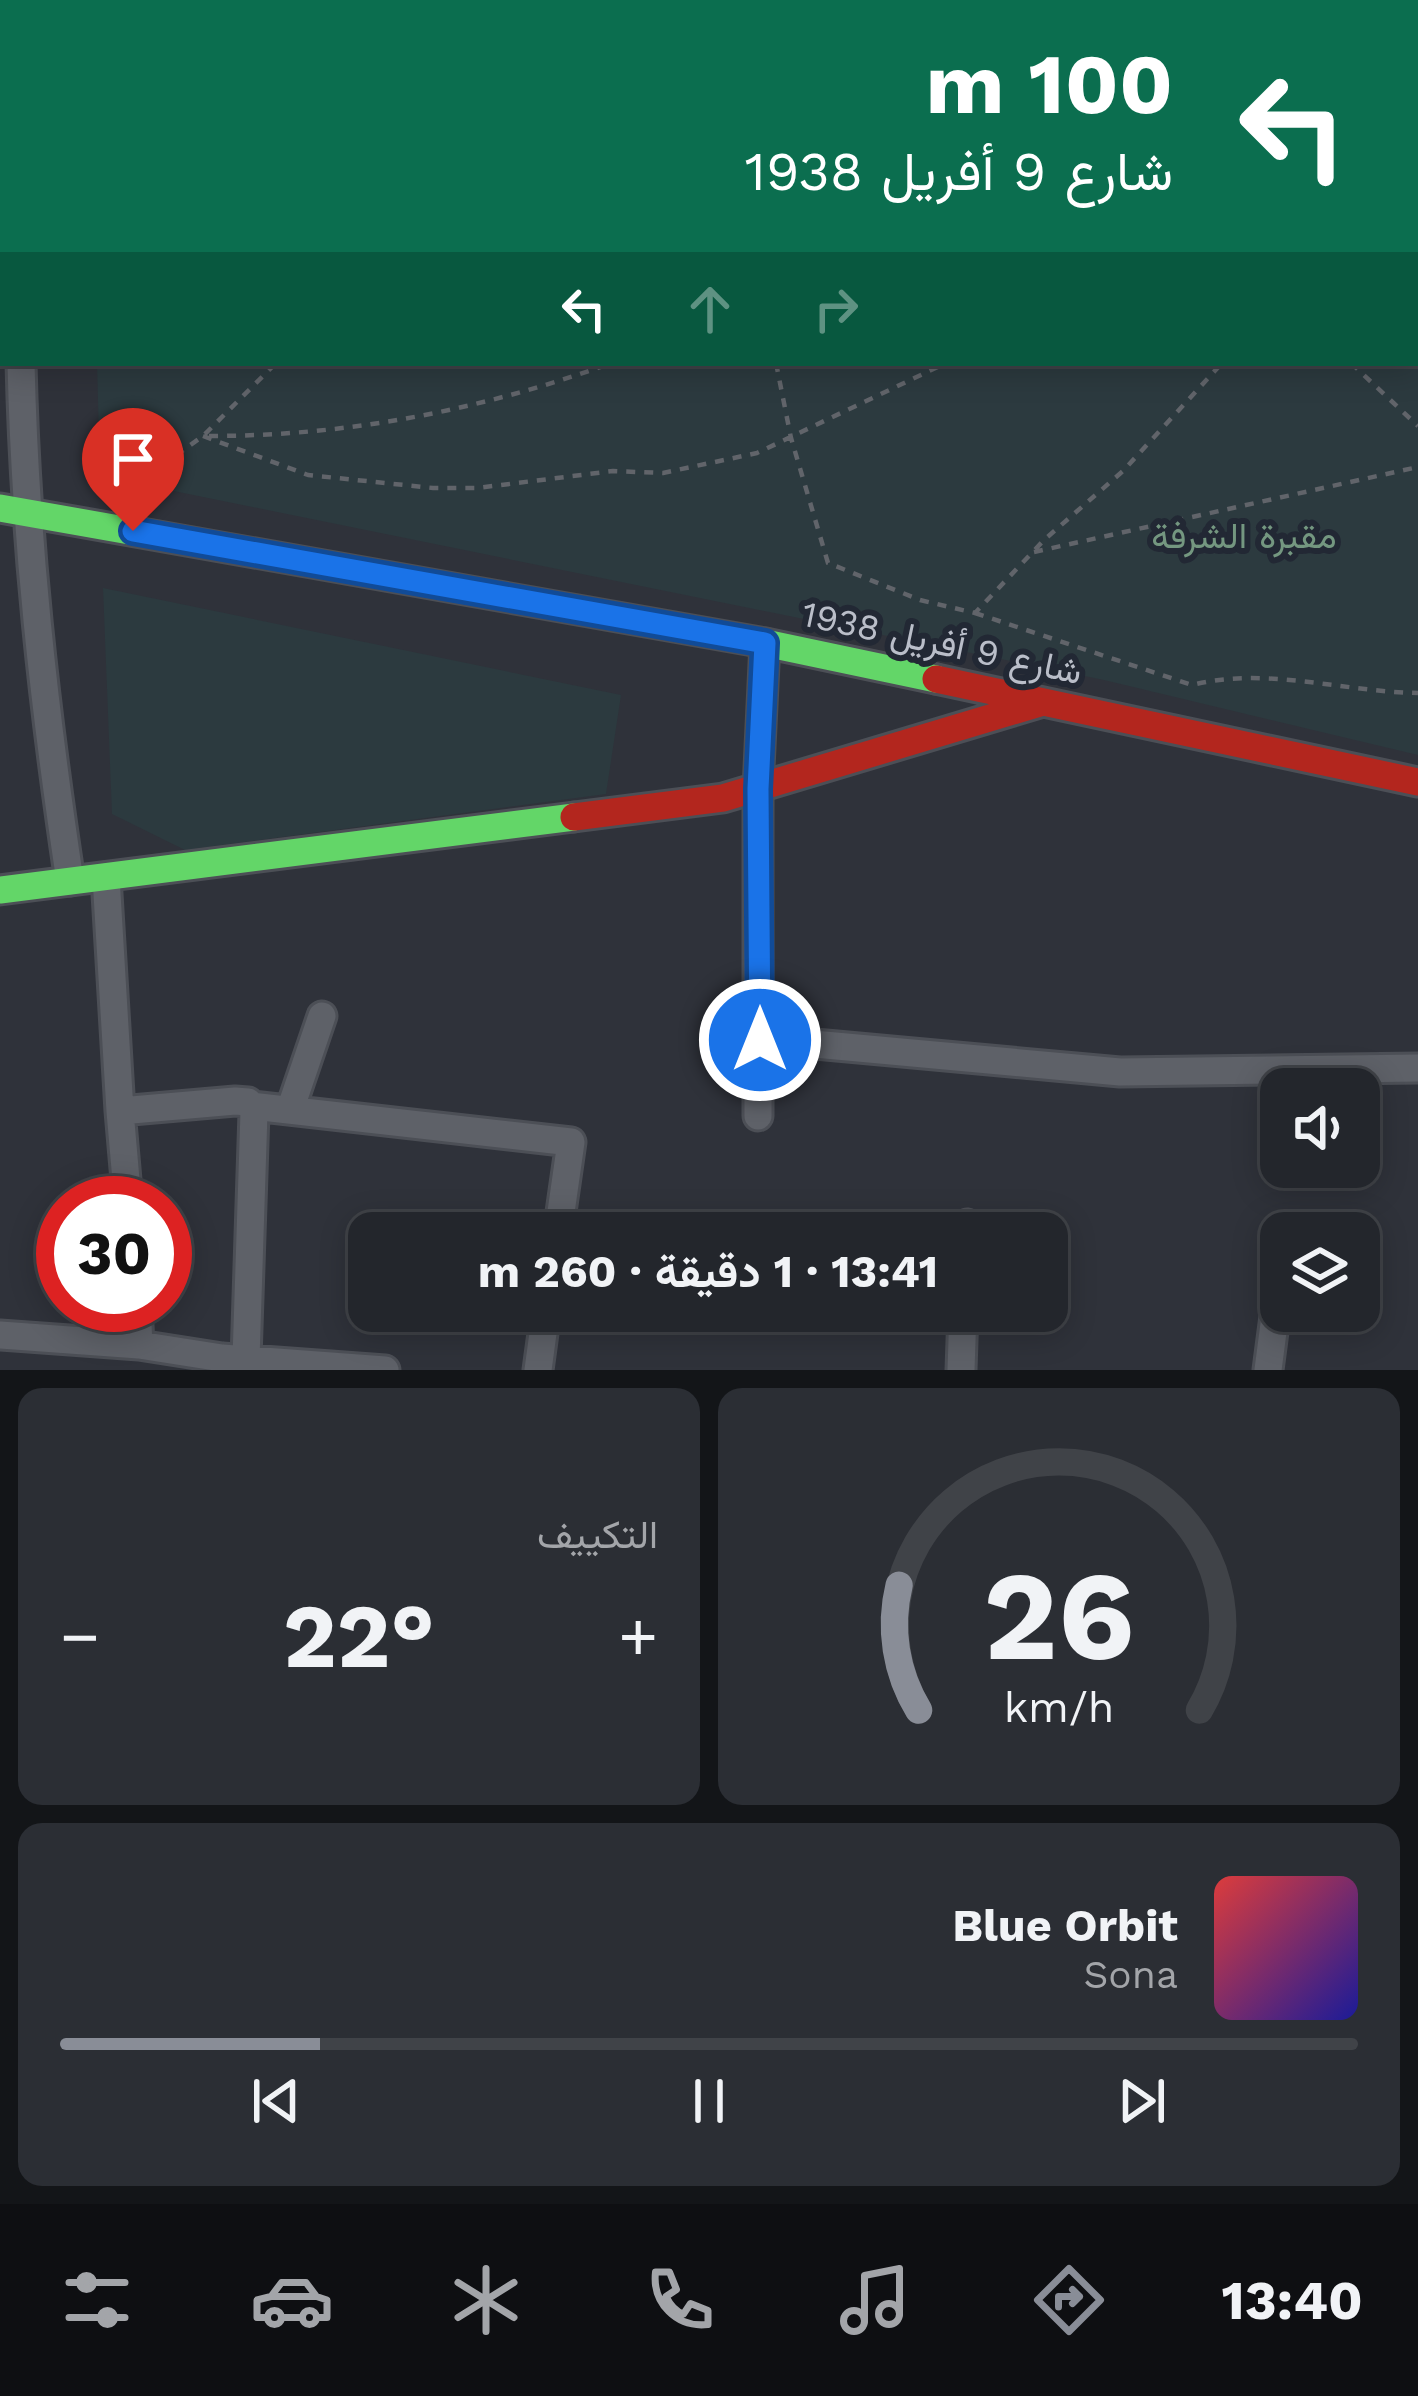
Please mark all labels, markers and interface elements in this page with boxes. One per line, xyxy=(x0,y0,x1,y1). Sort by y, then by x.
text: 100 m xyxy=(926,35,1173,133)
icon: left xyxy=(1215,48,1371,204)
text: شارع 9 أفريل 1938 xyxy=(745,140,1173,203)
icon: left xyxy=(551,276,617,342)
icon: ahead xyxy=(677,276,743,342)
icon: right xyxy=(803,276,869,342)
pin xyxy=(82,408,184,531)
icon: arrive xyxy=(100,426,166,492)
park label: مقبرة الشرفة xyxy=(1151,515,1337,558)
street label: شارع 9 أفريل 1938 xyxy=(797,593,1086,696)
position arrow xyxy=(697,977,823,1103)
map controls xyxy=(1260,1068,1380,1332)
button: sound xyxy=(1260,1068,1380,1188)
speed limit sign: 30 xyxy=(36,1176,192,1332)
button: layers xyxy=(1260,1212,1380,1332)
text: 13:41 · 1 دقيقة · 260 m xyxy=(478,1245,938,1298)
text: التكييف xyxy=(537,1512,658,1557)
text: 26 xyxy=(983,1543,1135,1689)
text: 22° xyxy=(283,1583,435,1689)
text: − xyxy=(60,1598,100,1675)
text: + xyxy=(618,1598,658,1675)
text: km/h xyxy=(1004,1681,1114,1731)
text: Blue Orbit xyxy=(952,1899,1178,1952)
text: Sona xyxy=(1083,1952,1178,1997)
icon: previous xyxy=(243,2068,309,2134)
icon: pause xyxy=(676,2068,742,2134)
icon: next xyxy=(1109,2068,1175,2134)
icon: filters xyxy=(55,2258,139,2342)
icon: car xyxy=(250,2258,334,2342)
icon: climate xyxy=(444,2258,528,2342)
icon: phone xyxy=(638,2258,722,2342)
icon: music xyxy=(833,2258,917,2342)
icon: directions xyxy=(1027,2258,1111,2342)
text: 13:40 xyxy=(1222,2269,1363,2332)

